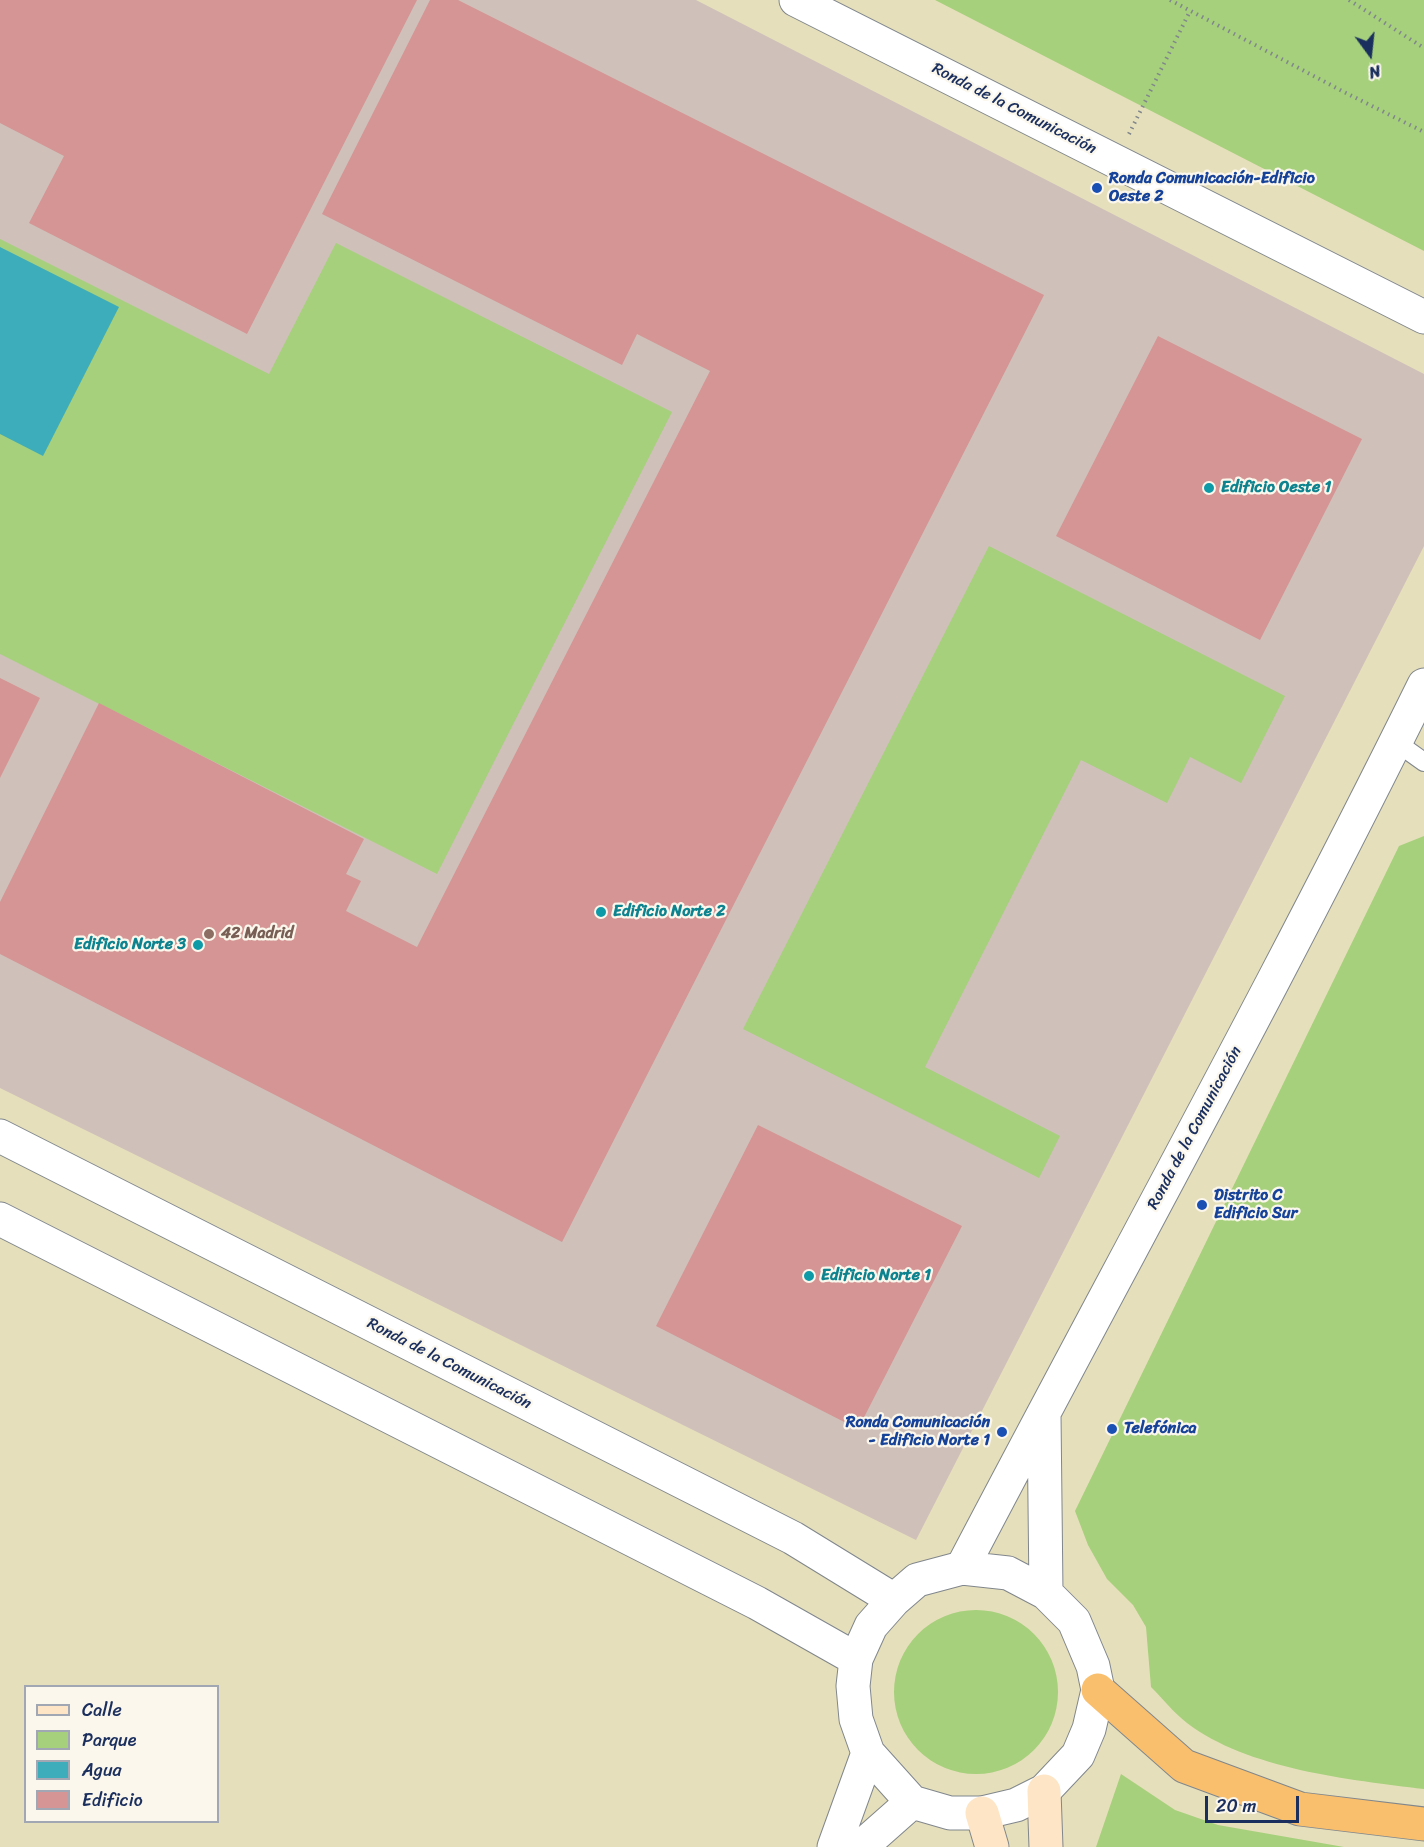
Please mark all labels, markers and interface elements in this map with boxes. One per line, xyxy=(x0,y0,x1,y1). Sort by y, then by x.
north arrow xyxy=(1340,24,1400,84)
text: N xyxy=(1366,56,1384,87)
street label: Ronda de la Comunicación xyxy=(929,59,1099,159)
place label: Ronda Comunicación-Edificio Oeste 2 xyxy=(1109,169,1315,207)
marker: Ronda Comunicación-Edificio Oeste 2 xyxy=(1090,181,1104,195)
place label: Edificio Oeste 1 xyxy=(1221,478,1331,498)
marker: Edificio Oeste 1 xyxy=(1202,481,1216,495)
place label: Edificio Norte 2 xyxy=(613,902,725,922)
marker: Edificio Norte 2 xyxy=(594,905,608,919)
place label: 42 Madrid xyxy=(221,924,293,944)
marker: 42 Madrid xyxy=(202,927,216,941)
place label: Edificio Norte 3 xyxy=(74,935,186,955)
marker: Edificio Norte 3 xyxy=(191,938,205,952)
street label: Ronda de la Comunicación xyxy=(1144,1043,1246,1213)
place label: Distrito C Edificio Sur xyxy=(1214,1186,1297,1224)
marker: Distrito C Edificio Sur xyxy=(1195,1198,1209,1212)
place label: Edificio Norte 1 xyxy=(821,1266,931,1286)
marker: Edificio Norte 1 xyxy=(802,1269,816,1283)
street label: Ronda de la Comunicación xyxy=(364,1314,534,1414)
place label: Ronda Comunicación - Edificio Norte 1 xyxy=(846,1413,990,1451)
place label: Telefónica xyxy=(1124,1419,1197,1439)
marker: Telefónica xyxy=(1105,1422,1119,1436)
marker: Ronda Comunicación - Edificio Norte 1 xyxy=(995,1425,1009,1439)
legend xyxy=(24,1685,219,1823)
text: Calle xyxy=(82,1694,122,1726)
text: Parque xyxy=(82,1724,136,1756)
text: Agua xyxy=(82,1754,122,1786)
text: Edificio xyxy=(82,1784,143,1816)
scale bar xyxy=(1208,1784,1302,1822)
text: 20 m xyxy=(1216,1790,1256,1822)

